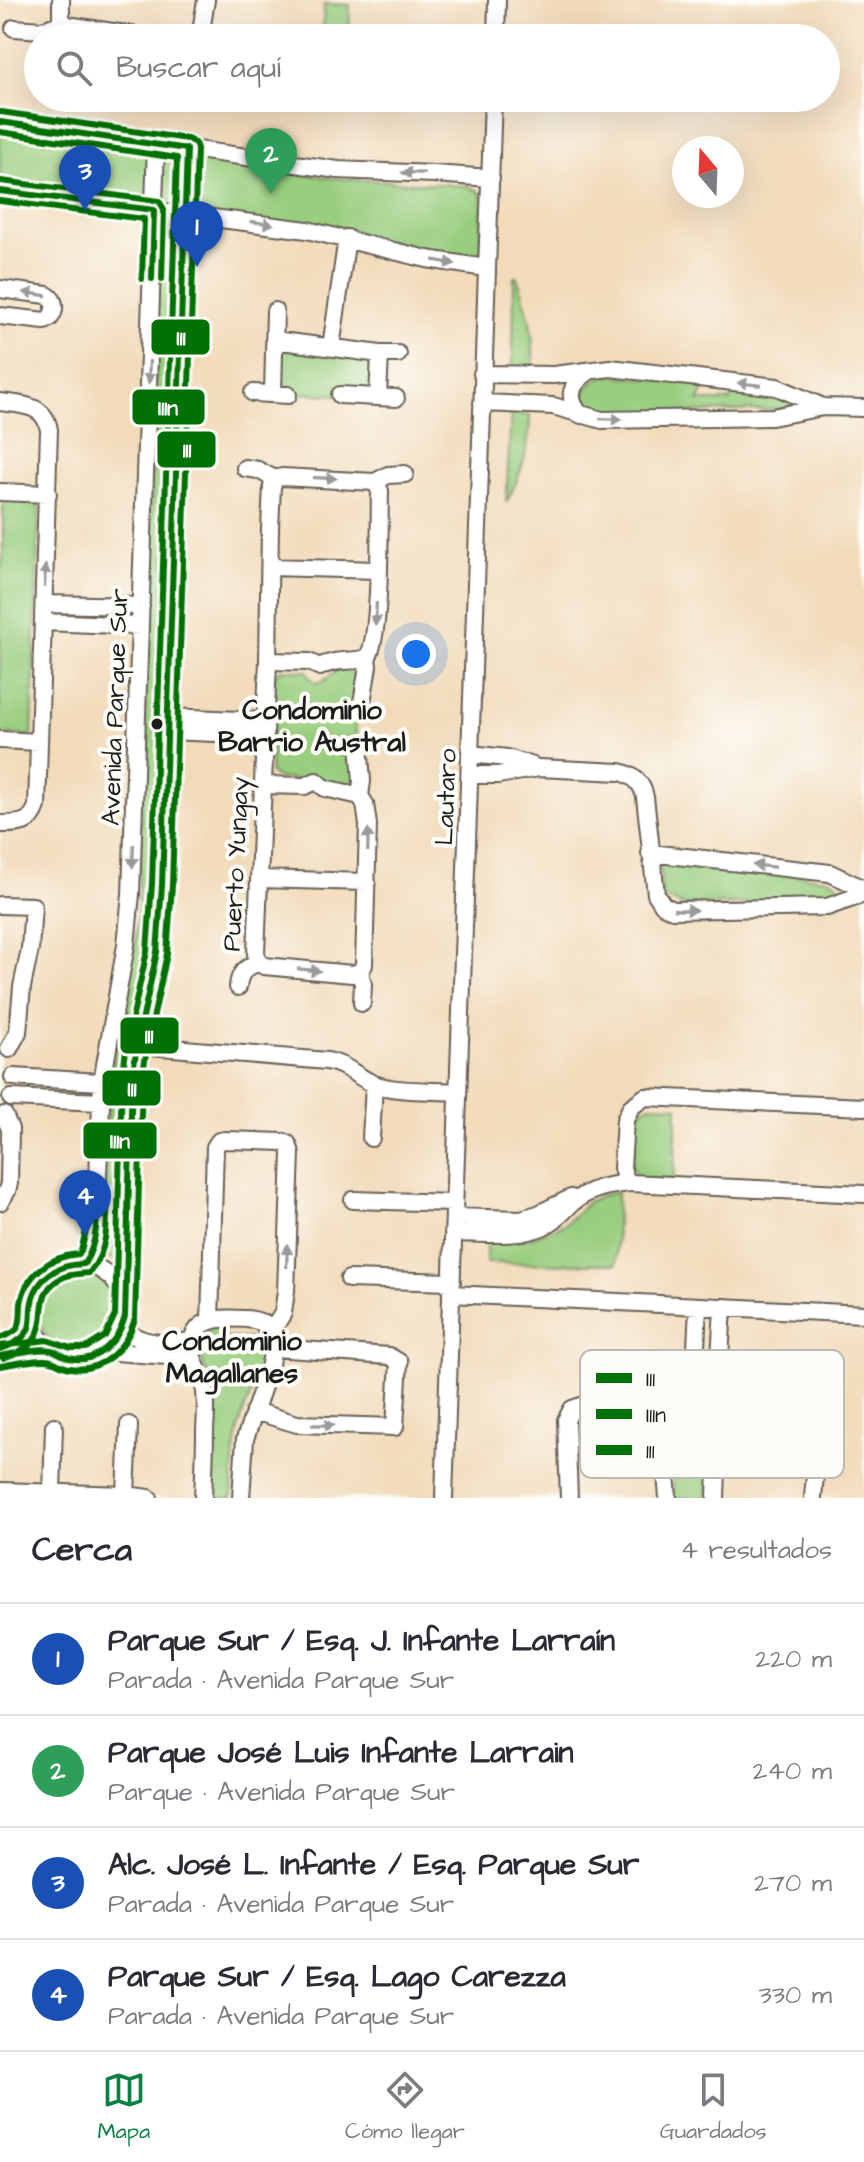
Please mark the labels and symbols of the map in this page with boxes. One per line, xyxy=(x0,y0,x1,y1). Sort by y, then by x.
pin: 2 xyxy=(245,128,297,194)
north arrow xyxy=(672,136,744,208)
pin: 3 xyxy=(59,145,111,211)
one-way arrow xyxy=(400,166,425,179)
pin: 1 xyxy=(171,201,223,267)
one-way arrow xyxy=(250,217,275,230)
one-way arrow xyxy=(431,256,456,269)
one-way arrow xyxy=(22,287,47,300)
line badge: I11 xyxy=(150,318,211,356)
text: I11 xyxy=(177,323,186,354)
one-way arrow xyxy=(142,360,155,385)
one-way arrow xyxy=(736,377,761,390)
line badge: I11n xyxy=(131,388,206,426)
text: I11n xyxy=(158,393,178,424)
one-way arrow xyxy=(599,413,624,426)
line badge: 111 xyxy=(156,430,217,469)
text: 111 xyxy=(183,435,191,466)
one-way arrow xyxy=(313,472,338,485)
one-way arrow xyxy=(39,562,52,588)
street label: Avenida Parque Sur xyxy=(93,588,137,826)
one-way arrow xyxy=(370,602,383,627)
your location xyxy=(396,634,436,674)
district label: Condominio Barrio Austral xyxy=(218,691,406,762)
unlabelled marker xyxy=(149,716,165,732)
street label: Lautaro xyxy=(426,747,466,846)
street label: Puerto Yungay xyxy=(213,776,261,952)
one-way arrow xyxy=(361,827,374,852)
one-way arrow xyxy=(126,844,139,869)
one-way arrow xyxy=(751,860,776,873)
one-way arrow xyxy=(673,904,698,917)
one-way arrow xyxy=(297,964,322,977)
line badge: 111 xyxy=(119,1016,180,1055)
text: 111 xyxy=(145,1021,153,1052)
line badge: I11 xyxy=(101,1069,162,1107)
text: I11 xyxy=(128,1074,137,1105)
line badge: I11n xyxy=(82,1121,158,1160)
text: I11n xyxy=(110,1126,130,1157)
pin: 4 xyxy=(59,1170,111,1236)
one-way arrow xyxy=(281,1243,294,1268)
district label: Condominio Magallanes xyxy=(162,1322,302,1395)
legend xyxy=(580,1350,844,1478)
text: I11 xyxy=(646,1364,655,1395)
text: I11n xyxy=(646,1400,666,1431)
one-way arrow xyxy=(311,1419,336,1432)
text: 111 xyxy=(646,1436,655,1467)

